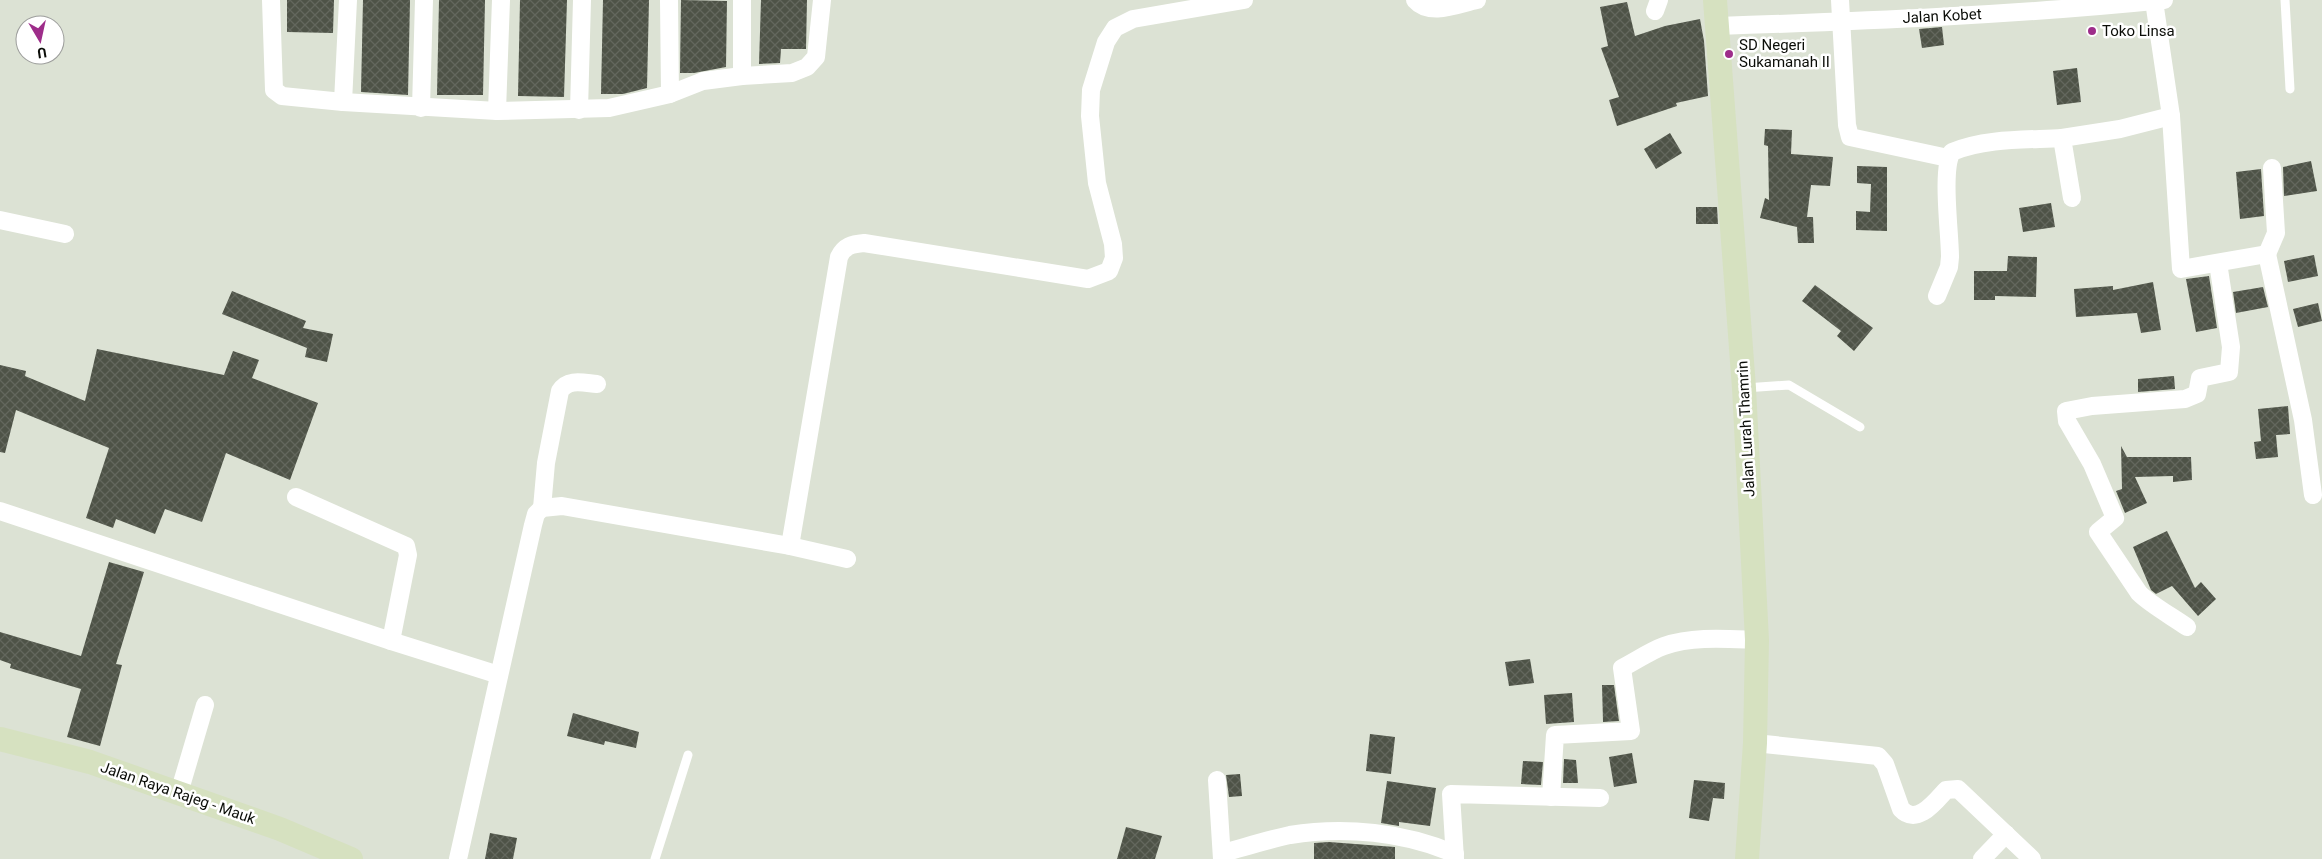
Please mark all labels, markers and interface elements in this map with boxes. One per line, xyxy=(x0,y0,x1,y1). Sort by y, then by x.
street label: Jalan Kobet xyxy=(1902,5,1982,27)
north arrow xyxy=(15,15,65,65)
place label: Toko Linsa xyxy=(2102,22,2175,40)
marker: Toko Linsa xyxy=(2086,25,2098,37)
place label: SD Negeri Sukamanah II xyxy=(1739,36,1830,71)
text: U xyxy=(36,44,48,61)
marker: SD Negeri Sukamanah II xyxy=(1723,48,1735,60)
street label: Jalan Lurah Thamrin xyxy=(1733,360,1759,498)
street label: Jalan Raya Rajeg - Mauk xyxy=(98,758,258,828)

